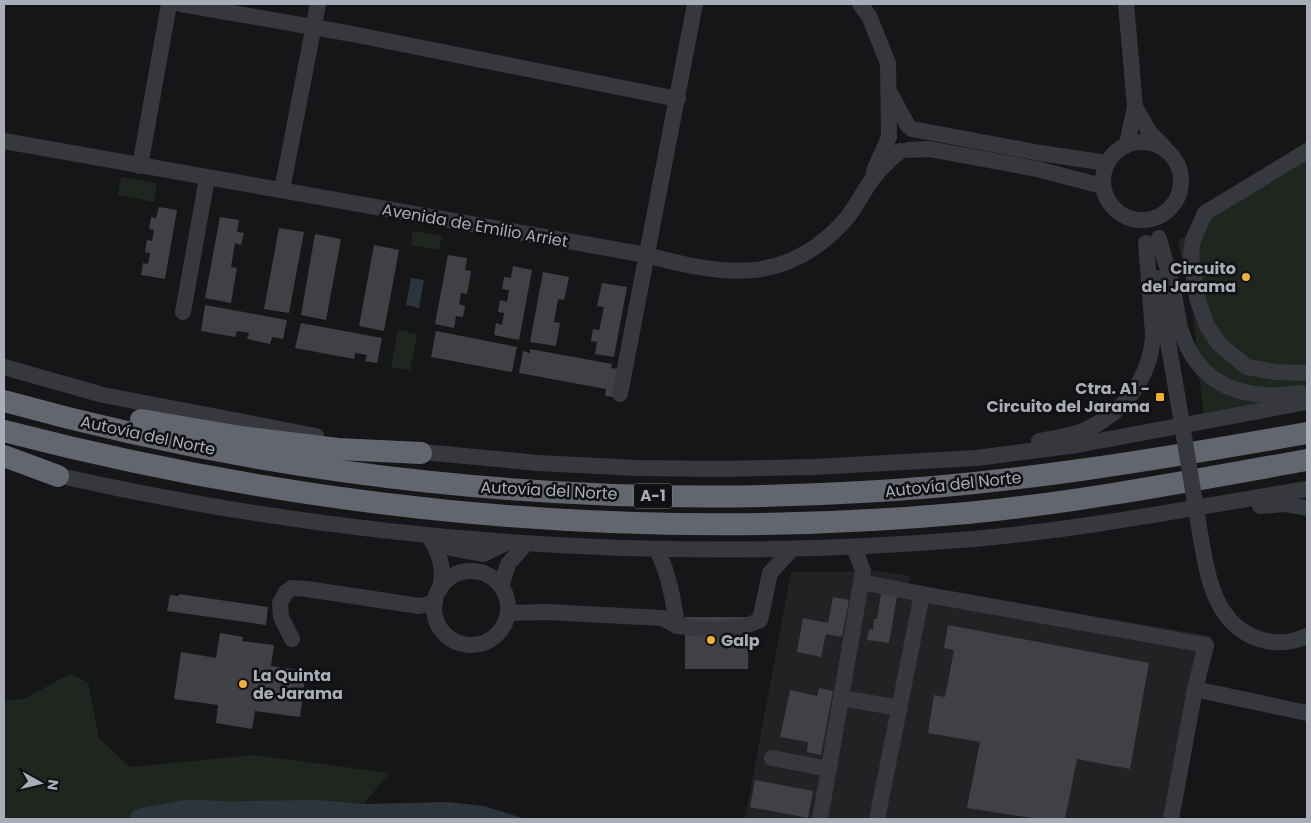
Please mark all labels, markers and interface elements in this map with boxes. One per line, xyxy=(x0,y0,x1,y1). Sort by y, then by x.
street label: Avenida de Emilio Arriet xyxy=(380,198,570,253)
place label: Circuito del Jarama xyxy=(1142,257,1236,298)
marker: Circuito del Jarama xyxy=(1240,271,1252,283)
place label: Ctra. A1 - Circuito del Jarama xyxy=(987,377,1150,418)
marker: Ctra. A1 - Circuito del Jarama xyxy=(1154,391,1166,403)
street label: Autovía del Norte xyxy=(78,410,217,461)
street label: Autovía del Norte xyxy=(884,466,1023,503)
street label: Autovía del Norte xyxy=(480,475,618,506)
road number: A-1 xyxy=(634,484,672,508)
place label: Galp xyxy=(721,629,760,652)
marker: Galp xyxy=(705,634,717,646)
place label: La Quinta de Jarama xyxy=(253,664,343,705)
marker: La Quinta de Jarama xyxy=(237,678,249,690)
north arrow xyxy=(15,758,65,808)
text: N xyxy=(42,778,64,791)

